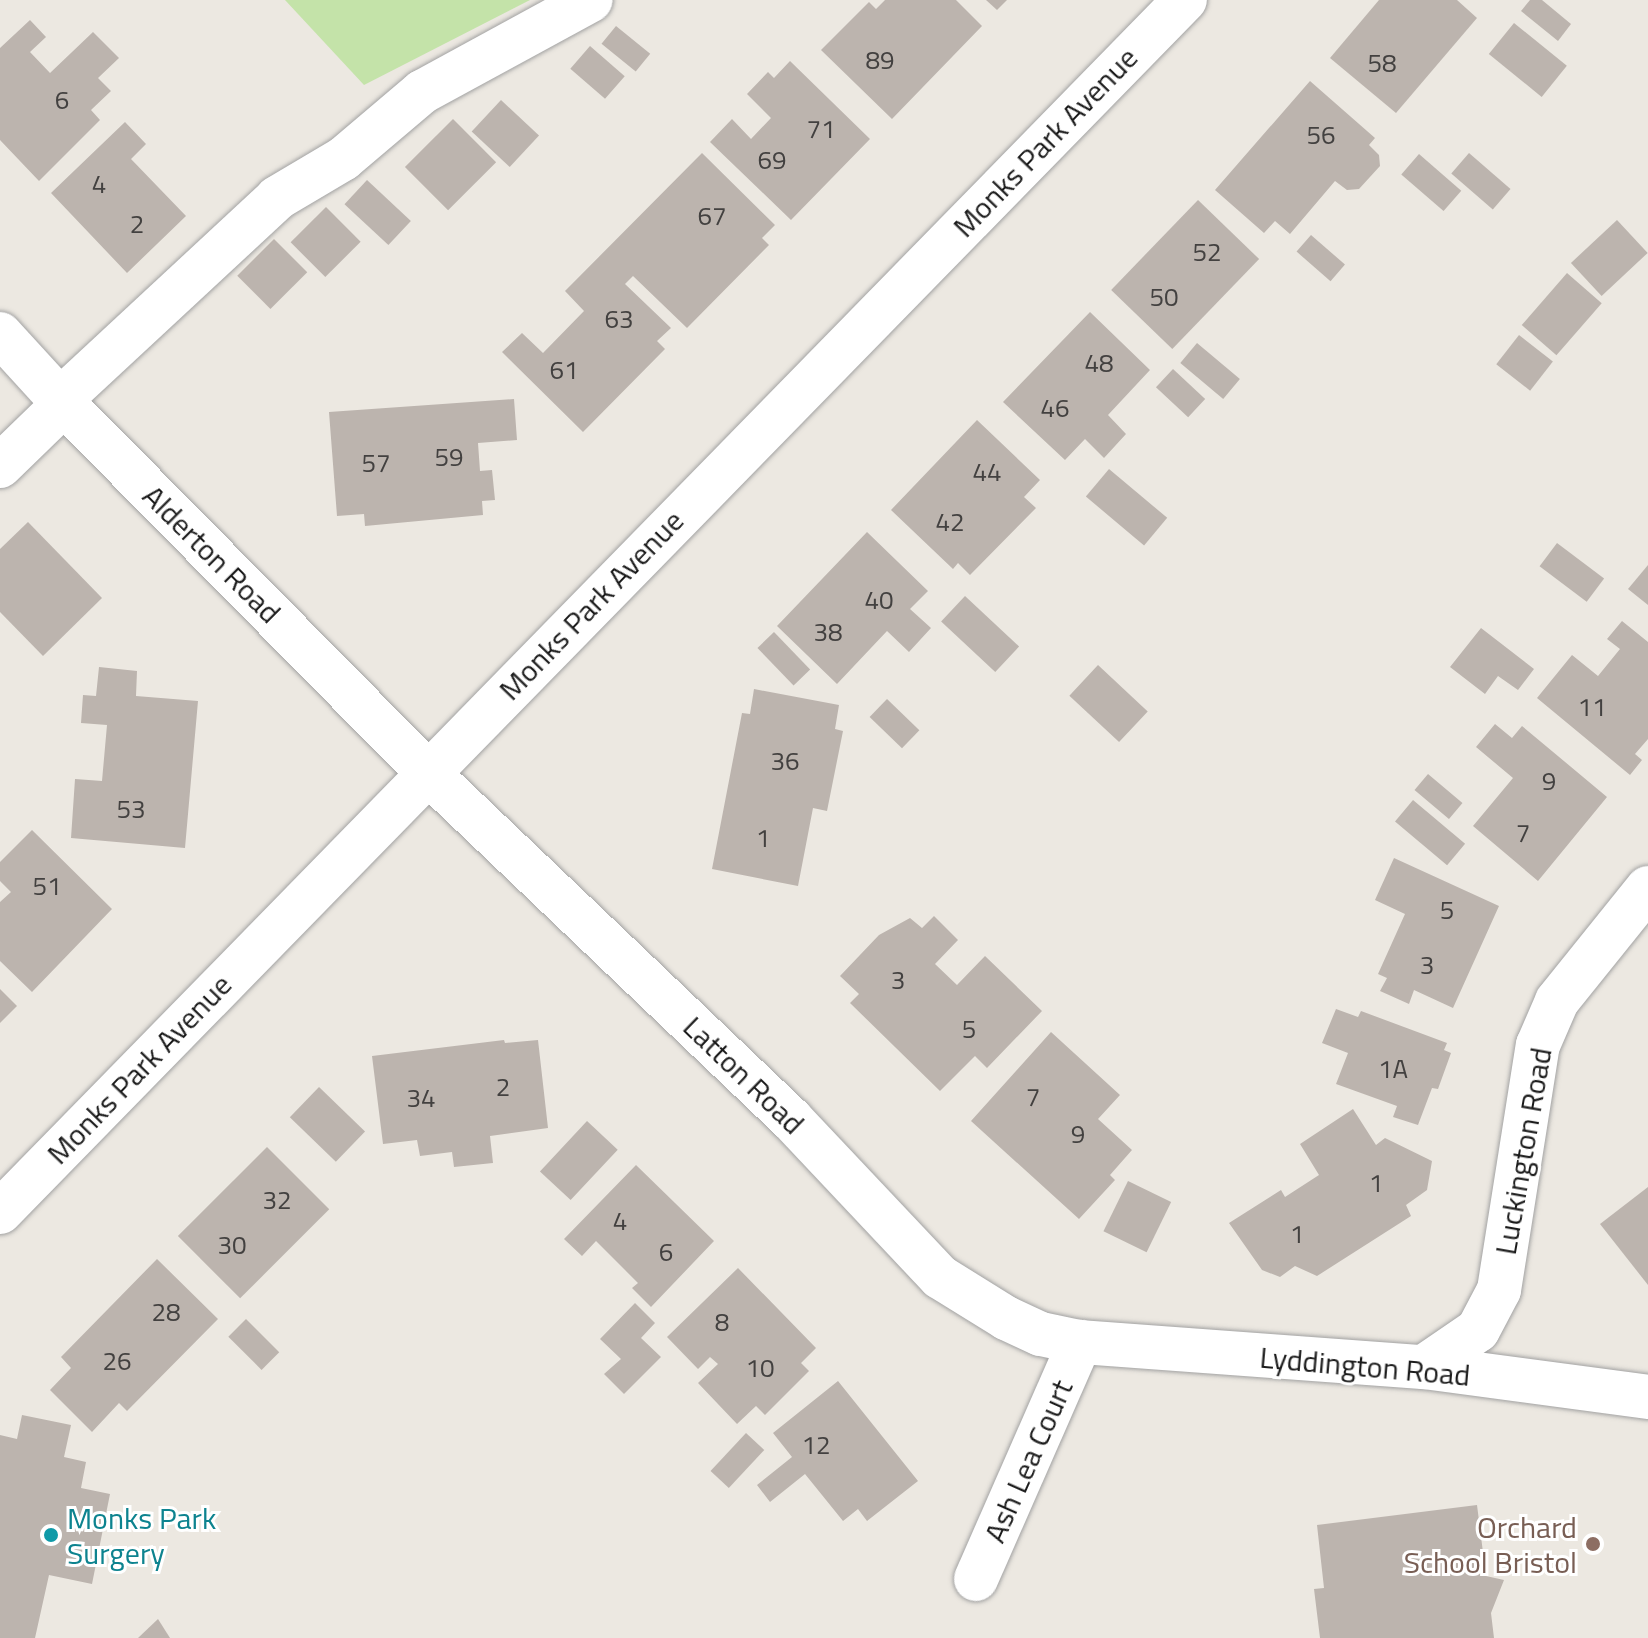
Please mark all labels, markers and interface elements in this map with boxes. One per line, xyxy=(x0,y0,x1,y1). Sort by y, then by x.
street label: Monks Park Avenue xyxy=(945,40,1145,244)
house number: 89 xyxy=(865,44,895,76)
house number: 58 xyxy=(1367,47,1397,79)
house number: 6 xyxy=(55,84,69,116)
house number: 71 xyxy=(806,113,836,145)
house number: 56 xyxy=(1306,119,1336,151)
house number: 69 xyxy=(757,144,787,176)
house number: 4 xyxy=(92,168,106,200)
house number: 67 xyxy=(697,200,727,232)
house number: 2 xyxy=(130,208,144,240)
house number: 52 xyxy=(1192,236,1222,268)
house number: 50 xyxy=(1149,281,1179,313)
house number: 63 xyxy=(604,303,634,335)
house number: 48 xyxy=(1084,347,1114,379)
house number: 61 xyxy=(549,354,579,386)
house number: 46 xyxy=(1040,392,1070,424)
house number: 59 xyxy=(434,441,464,473)
house number: 57 xyxy=(361,447,391,479)
house number: 44 xyxy=(972,456,1002,488)
street label: Alderton Road xyxy=(136,478,288,630)
street label: Monks Park Avenue xyxy=(491,503,691,707)
house number: 42 xyxy=(935,506,965,538)
house number: 40 xyxy=(864,584,894,616)
house number: 38 xyxy=(813,616,843,648)
house number: 11 xyxy=(1577,691,1607,723)
house number: 36 xyxy=(770,745,800,777)
house number: 9 xyxy=(1542,765,1556,797)
house number: 53 xyxy=(116,793,146,825)
house number: 7 xyxy=(1516,817,1530,849)
house number: 1 xyxy=(756,822,770,854)
house number: 51 xyxy=(32,870,62,902)
house number: 5 xyxy=(1440,894,1454,926)
house number: 3 xyxy=(1420,949,1434,981)
house number: 3 xyxy=(891,964,905,996)
street label: Monks Park Avenue xyxy=(39,967,239,1171)
street label: Latton Road xyxy=(676,1009,812,1141)
house number: 5 xyxy=(962,1013,976,1045)
street label: Luckington Road xyxy=(1487,1045,1559,1257)
house number: 1A xyxy=(1378,1053,1408,1085)
house number: 2 xyxy=(496,1071,510,1103)
house number: 7 xyxy=(1026,1081,1040,1113)
house number: 34 xyxy=(406,1082,436,1114)
house number: 9 xyxy=(1071,1118,1085,1150)
house number: 1 xyxy=(1369,1167,1383,1199)
house number: 32 xyxy=(262,1184,292,1216)
house number: 4 xyxy=(613,1205,627,1237)
house number: 1 xyxy=(1290,1218,1304,1250)
house number: 30 xyxy=(217,1229,247,1261)
house number: 6 xyxy=(659,1236,673,1268)
house number: 28 xyxy=(151,1296,181,1328)
house number: 8 xyxy=(715,1306,729,1338)
street label: Lyddington Road xyxy=(1258,1339,1472,1393)
house number: 26 xyxy=(102,1345,132,1377)
house number: 10 xyxy=(745,1352,775,1384)
street label: Ash Lea Court xyxy=(976,1374,1080,1548)
house number: 12 xyxy=(801,1429,831,1461)
place label: Monks Park Surgery xyxy=(67,1500,216,1570)
place label: Orchard School Bristol xyxy=(1404,1509,1577,1580)
marker: Monks Park Surgery xyxy=(42,1526,60,1544)
marker: Orchard School Bristol xyxy=(1584,1535,1602,1553)

